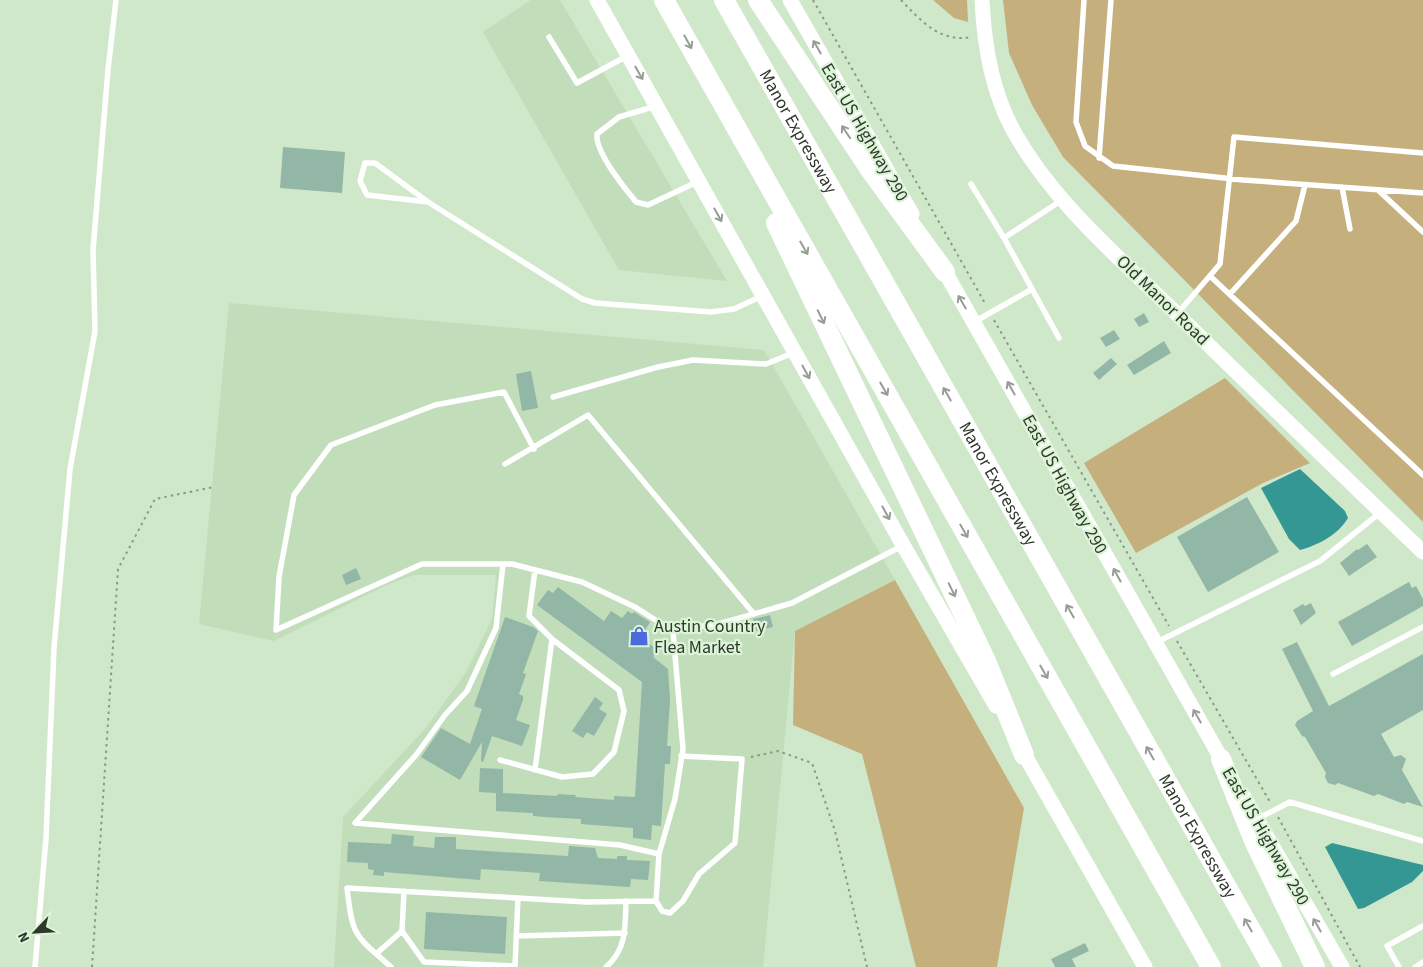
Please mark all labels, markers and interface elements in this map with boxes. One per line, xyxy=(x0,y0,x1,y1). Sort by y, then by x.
one-way arrow xyxy=(683,35,693,50)
one-way arrow xyxy=(811,40,821,55)
street label: East US Highway 290 xyxy=(815,59,914,206)
one-way arrow xyxy=(634,65,644,80)
street label: Manor Expressway xyxy=(753,65,843,199)
one-way arrow xyxy=(840,126,850,140)
one-way arrow xyxy=(714,207,724,221)
one-way arrow xyxy=(800,240,810,255)
street label: Old Manor Road xyxy=(1111,250,1215,351)
one-way arrow xyxy=(957,295,967,310)
one-way arrow xyxy=(817,309,827,324)
one-way arrow xyxy=(802,364,812,378)
one-way arrow xyxy=(1006,380,1016,395)
one-way arrow xyxy=(880,382,890,396)
one-way arrow xyxy=(942,387,952,401)
street label: East US Highway 290 xyxy=(1016,410,1113,558)
street label: Manor Expressway xyxy=(953,417,1043,551)
one-way arrow xyxy=(881,506,891,520)
one-way arrow xyxy=(960,523,970,537)
one-way arrow xyxy=(1112,568,1121,583)
one-way arrow xyxy=(948,582,957,597)
one-way arrow xyxy=(1065,605,1075,619)
place label: Austin Country Flea Market xyxy=(654,614,766,660)
shop icon: Austin Country Flea Market xyxy=(628,625,650,647)
one-way arrow xyxy=(1040,665,1050,679)
one-way arrow xyxy=(1192,709,1202,724)
one-way arrow xyxy=(1145,746,1155,760)
street label: East US Highway 290 xyxy=(1216,763,1315,910)
street label: Manor Expressway xyxy=(1152,770,1243,903)
north arrow xyxy=(10,907,60,957)
one-way arrow xyxy=(1243,917,1253,932)
one-way arrow xyxy=(1312,918,1322,932)
text: N xyxy=(13,929,35,946)

